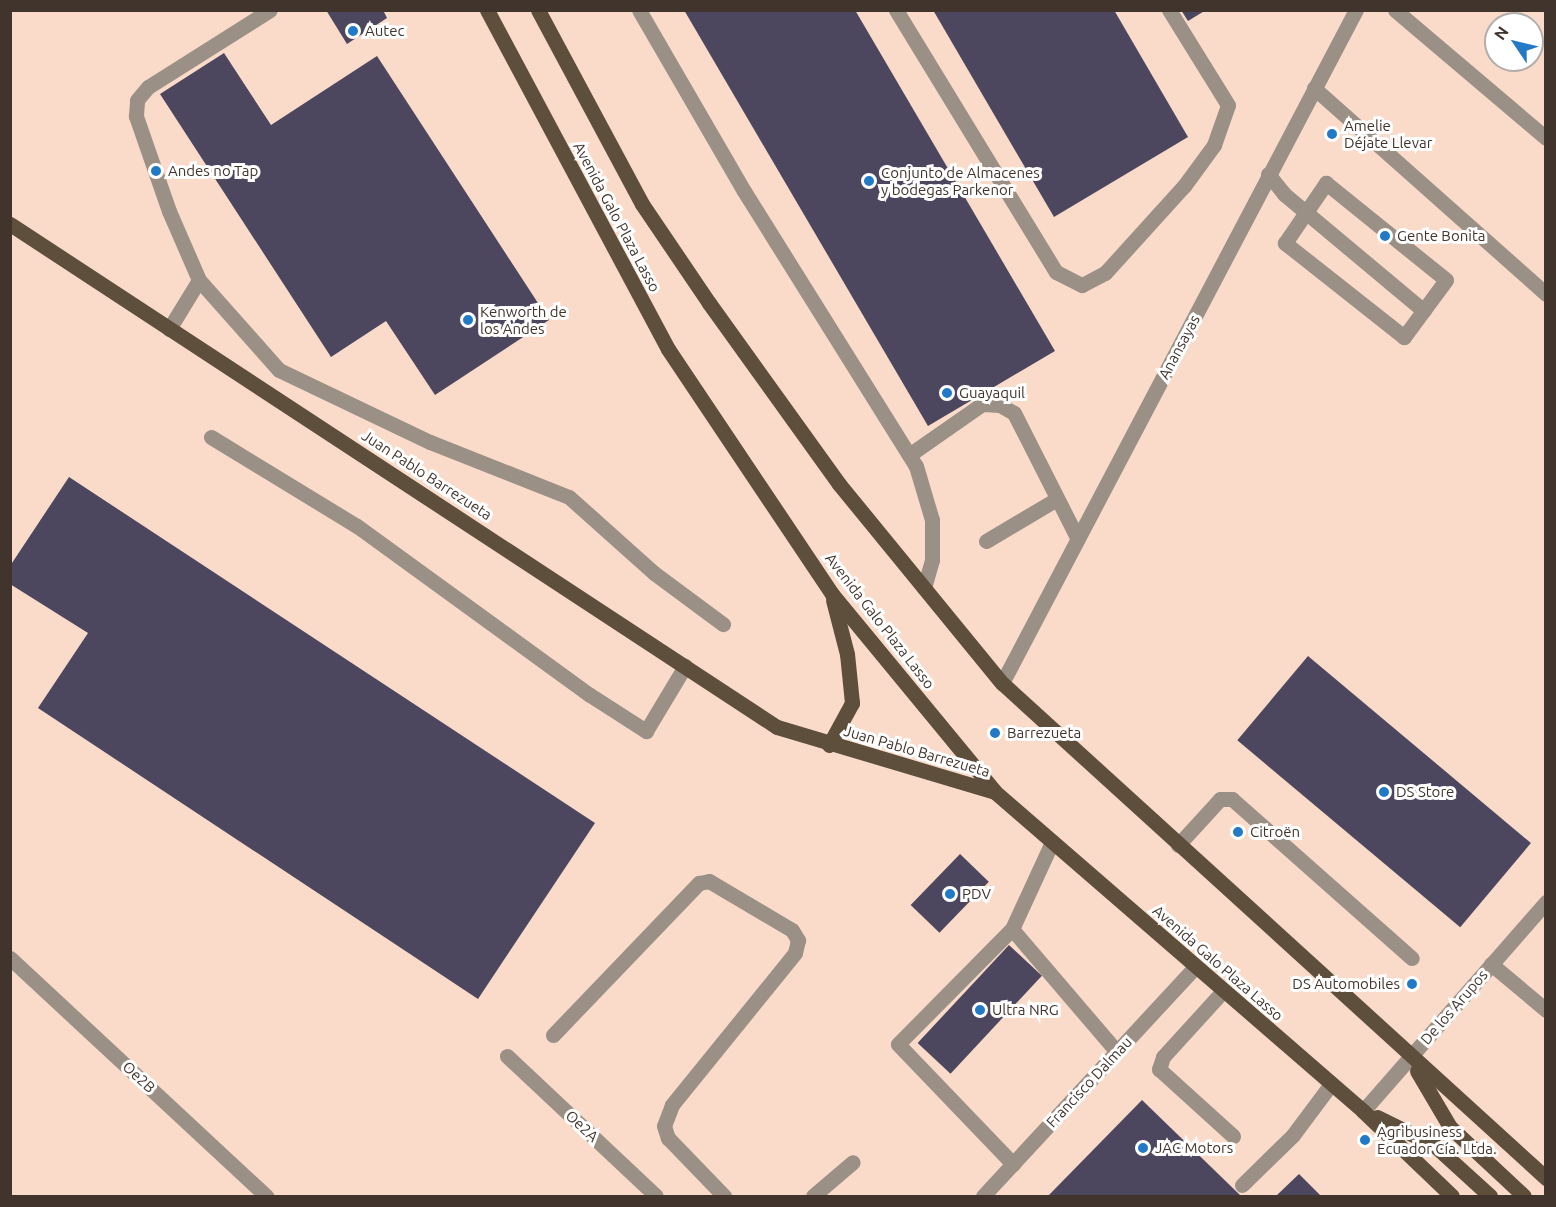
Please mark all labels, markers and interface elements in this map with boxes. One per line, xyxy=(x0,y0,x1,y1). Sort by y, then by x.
north arrow xyxy=(1484,12,1544,72)
place label: Autec xyxy=(365,22,404,40)
text: N xyxy=(1490,23,1512,43)
marker: Autec xyxy=(346,24,360,38)
place label: Amelie Déjate Llevar xyxy=(1344,116,1432,151)
marker: Amelie Déjate Llevar xyxy=(1325,127,1339,141)
street label: Avenida Galo Plaza Lasso xyxy=(570,139,664,295)
place label: Andes no Tap xyxy=(168,162,258,180)
place label: Conjunto de Almacenes y bodegas Parkenor xyxy=(881,163,1040,198)
marker: Andes no Tap xyxy=(149,164,163,178)
marker: Conjunto de Almacenes y bodegas Parkenor xyxy=(862,174,876,188)
place label: Gente Bonita xyxy=(1397,227,1485,245)
marker: Gente Bonita xyxy=(1378,229,1392,243)
place label: Kenworth de los Andes xyxy=(480,302,567,337)
street label: Anansayas xyxy=(1155,312,1203,382)
marker: Kenworth de los Andes xyxy=(461,313,475,327)
place label: Guayaquil xyxy=(959,384,1025,402)
marker: Guayaquil xyxy=(940,386,954,400)
street label: Juan Pablo Barrezueta xyxy=(359,426,495,524)
street label: Avenida Galo Plaza Lasso xyxy=(822,550,938,692)
street label: Juan Pablo Barrezueta xyxy=(842,721,992,781)
place label: Barrezueta xyxy=(1007,724,1081,742)
marker: Barrezueta xyxy=(988,726,1002,740)
place label: DS Store xyxy=(1396,783,1454,801)
marker: DS Store xyxy=(1377,785,1391,799)
place label: Citroën xyxy=(1250,823,1300,841)
marker: Citroën xyxy=(1231,825,1245,839)
place label: PDV xyxy=(962,885,991,903)
marker: PDV xyxy=(943,887,957,901)
street label: Avenida Galo Plaza Lasso xyxy=(1149,901,1287,1025)
street label: De los Arupos xyxy=(1417,966,1491,1048)
place label: DS Automobiles xyxy=(1292,975,1400,993)
marker: DS Automobiles xyxy=(1405,977,1419,991)
place label: Ultra NRG xyxy=(992,1001,1059,1019)
marker: Ultra NRG xyxy=(973,1003,987,1017)
street label: Francisco Dalmau xyxy=(1042,1033,1136,1131)
street label: Oe2B xyxy=(119,1057,159,1097)
street label: Oe2A xyxy=(562,1106,602,1146)
place label: Agribusiness Ecuador Cía. Ltda. xyxy=(1377,1122,1497,1157)
marker: Agribusiness Ecuador Cía. Ltda. xyxy=(1358,1133,1372,1147)
place label: JAC Motors xyxy=(1155,1139,1233,1157)
marker: JAC Motors xyxy=(1136,1141,1150,1155)

